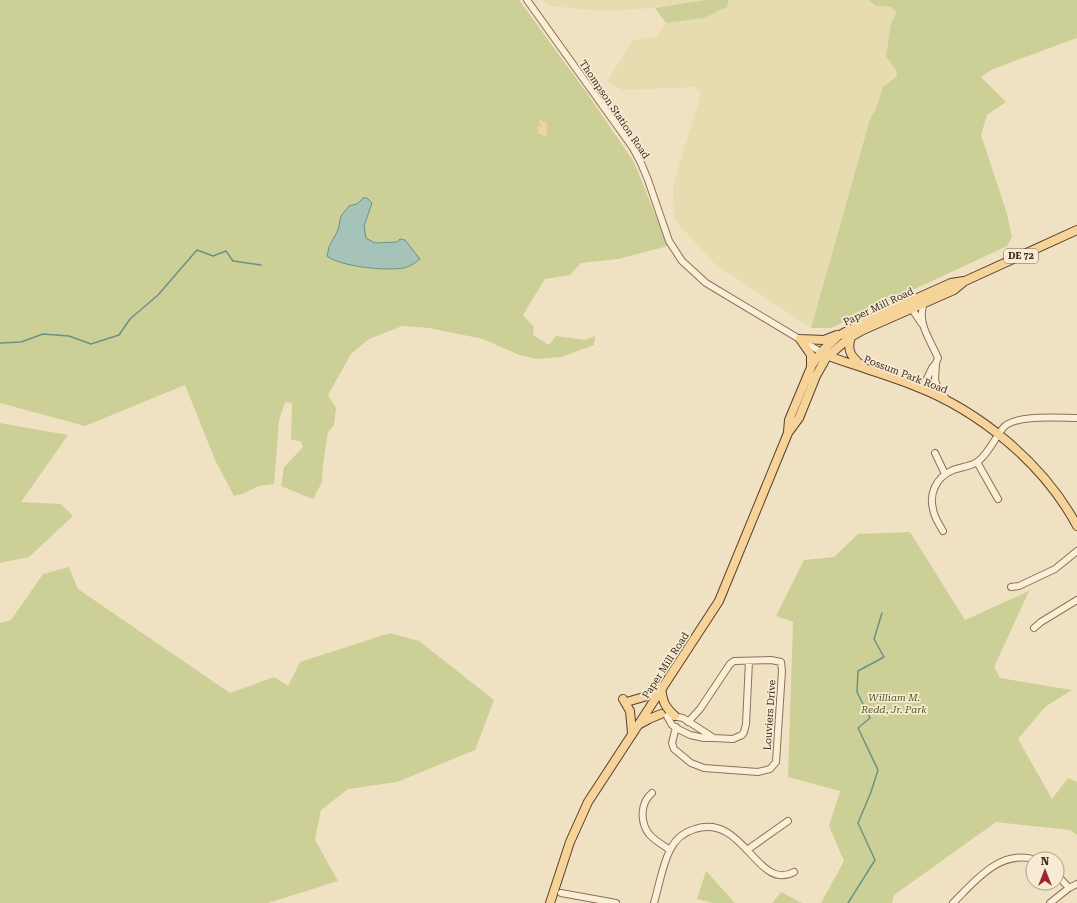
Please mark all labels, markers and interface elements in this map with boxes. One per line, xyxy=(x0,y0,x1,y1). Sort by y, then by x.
street label: Thompson Station Road xyxy=(577,58,652,161)
road number: DE 72 xyxy=(1004,249,1038,263)
street label: Paper Mill Road xyxy=(841,285,916,328)
street label: Possum Park Road xyxy=(862,353,950,396)
street label: Paper Mill Road xyxy=(640,630,691,700)
street label: Louviers Drive xyxy=(762,679,777,751)
park label: William M. Redd, Jr. Park xyxy=(860,692,927,715)
north arrow xyxy=(1025,851,1065,891)
text: N xyxy=(1041,855,1050,868)

